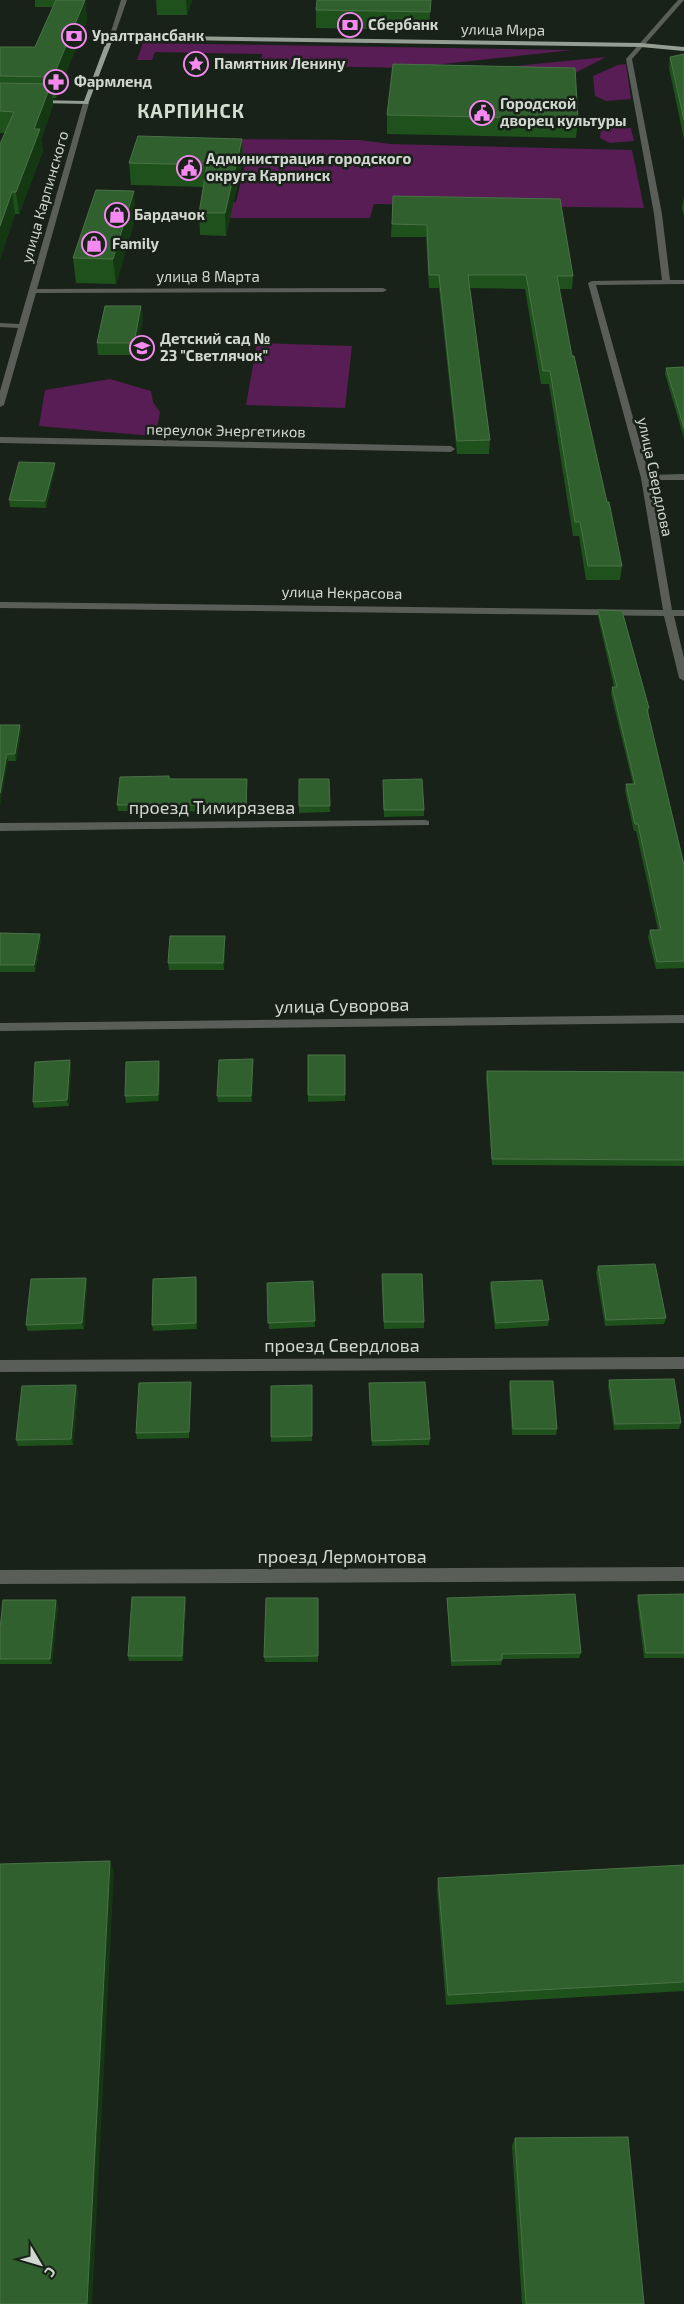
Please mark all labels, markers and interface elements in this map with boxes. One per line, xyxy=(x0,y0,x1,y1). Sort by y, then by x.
bank icon: Сбербанк xyxy=(337,12,363,38)
place label: Сбербанк xyxy=(368,15,439,33)
street label: улица Мира xyxy=(461,19,545,40)
bank icon: Уралтрансбанк xyxy=(61,23,87,49)
place label: Уралтрансбанк xyxy=(92,26,205,44)
place icon: Памятник Ленину xyxy=(183,51,209,77)
place label: Памятник Ленину xyxy=(214,54,346,72)
pharmacy icon: Фармленд xyxy=(43,69,69,95)
place label: Фармленд xyxy=(74,72,153,90)
place label: Городской дворец культуры xyxy=(500,94,627,129)
district label: КАРПИНСК xyxy=(137,99,245,122)
public building icon: Городской дворец культуры xyxy=(469,100,495,126)
street label: улица Карпинского xyxy=(17,129,72,265)
place label: Администрация городского округа Карпинск xyxy=(206,149,412,184)
public building icon: Администрация городского округа Карпинск xyxy=(176,155,202,181)
shop icon: Бардачок xyxy=(104,202,130,228)
place label: Бардачок xyxy=(134,205,205,223)
shop icon: Family xyxy=(81,231,107,257)
place label: Family xyxy=(112,234,159,253)
street label: улица 8 Марта xyxy=(156,267,260,286)
place label: Детский сад № 23 "Светлячок" xyxy=(160,329,270,364)
school or university icon: Детский сад № 23 "Светлячок" xyxy=(129,335,155,361)
street label: улица Свердлова xyxy=(634,416,677,538)
street label: переулок Энергетиков xyxy=(146,420,306,441)
street label: улица Некрасова xyxy=(281,582,403,603)
street label: проезд Тимирязева xyxy=(129,796,295,818)
street label: улица Суворова xyxy=(274,993,410,1017)
street label: проезд Свердлова xyxy=(264,1334,420,1356)
street label: проезд Лермонтова xyxy=(257,1545,427,1567)
north arrow xyxy=(15,2239,65,2289)
text: С xyxy=(41,2264,60,2281)

